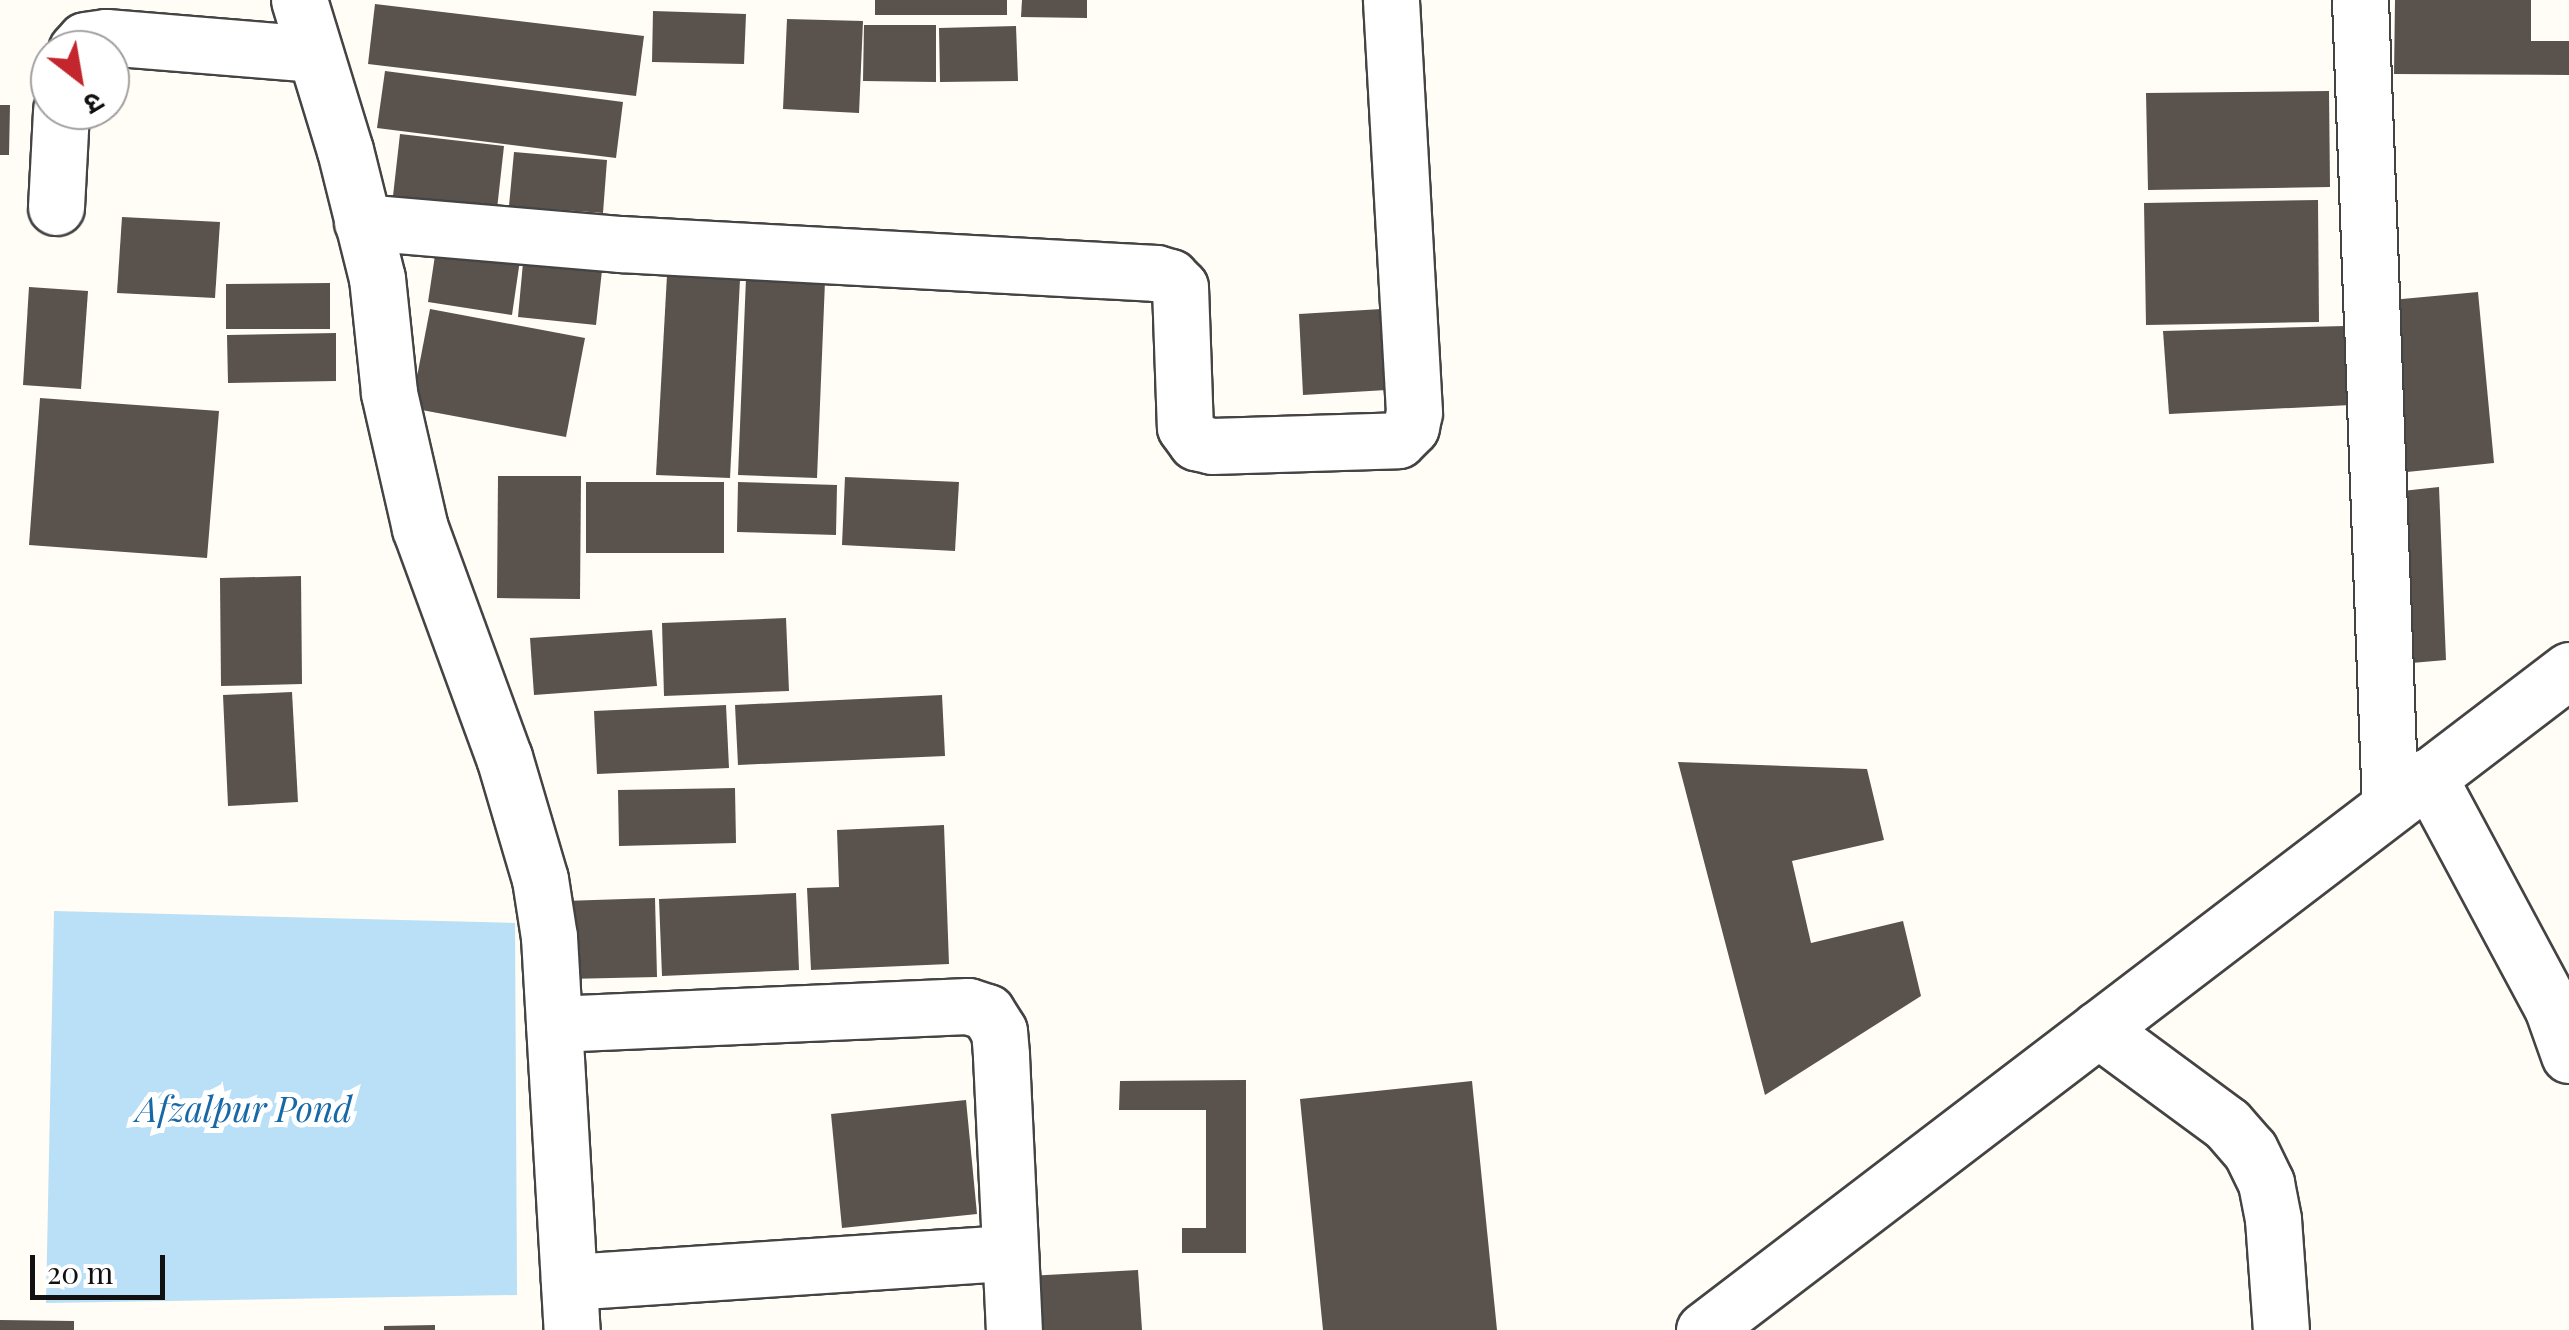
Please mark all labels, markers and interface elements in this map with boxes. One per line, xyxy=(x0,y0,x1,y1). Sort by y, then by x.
north arrow xyxy=(30,30,130,130)
text: उ xyxy=(78,84,111,125)
water label: Afzalpur Pond xyxy=(136,1087,352,1129)
scale bar xyxy=(35,1235,170,1297)
text: 20 m xyxy=(47,1252,113,1292)

